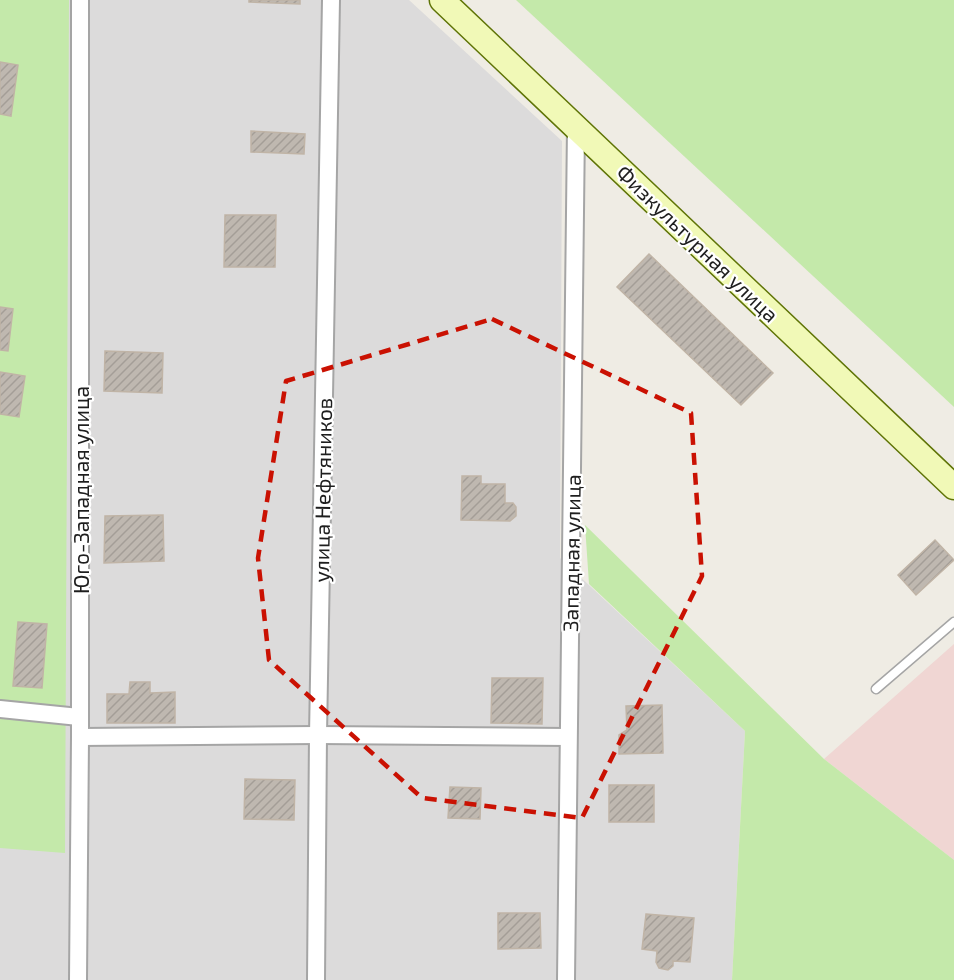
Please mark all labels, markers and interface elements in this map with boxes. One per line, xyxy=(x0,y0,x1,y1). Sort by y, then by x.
street label: Физкультурная улица xyxy=(611,159,784,327)
street label: Юго-Западная улица xyxy=(68,386,94,594)
street label: улица Нефтяников xyxy=(308,397,337,583)
street label: Западная улица xyxy=(557,474,586,632)

